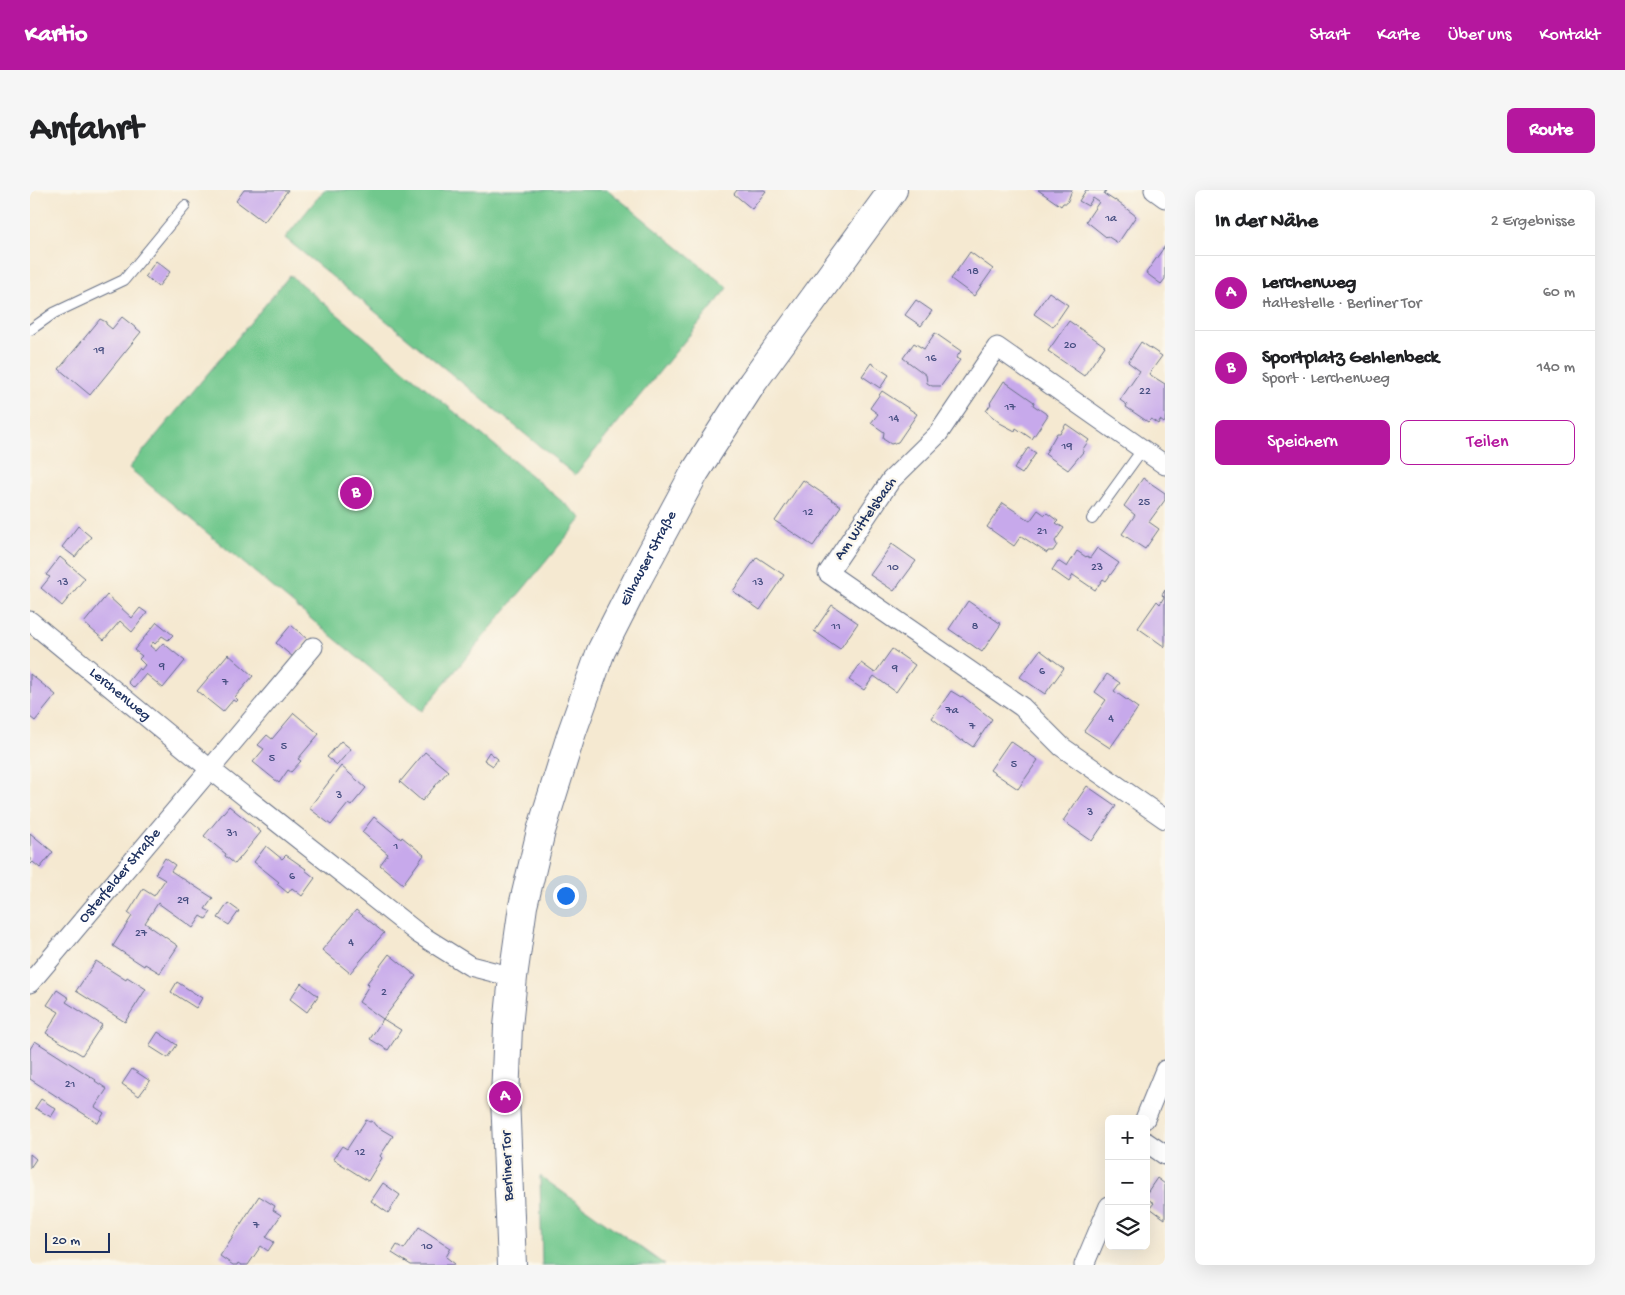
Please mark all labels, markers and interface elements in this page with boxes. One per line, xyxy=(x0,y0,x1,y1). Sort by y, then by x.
text: Kartio xyxy=(25,21,88,50)
text: Start xyxy=(1310,25,1349,46)
text: Karte xyxy=(1377,25,1420,46)
text: Über uns xyxy=(1448,25,1511,46)
text: Kontakt xyxy=(1539,25,1600,46)
button: Route xyxy=(1507,108,1595,153)
text: Anfahrt xyxy=(30,110,143,151)
text: In der Nähe xyxy=(1215,210,1318,235)
house number: 1a xyxy=(1104,212,1117,226)
text: 2 Ergebnisse xyxy=(1491,213,1575,232)
house number: 18 xyxy=(966,265,979,279)
text: Lerchenweg xyxy=(1262,272,1356,295)
text: A xyxy=(1226,284,1236,303)
text: 60 m xyxy=(1543,284,1575,303)
text: Haltestelle · Berliner Tor xyxy=(1262,295,1421,314)
house number: 20 xyxy=(1064,339,1077,353)
house number: 19 xyxy=(93,344,104,358)
text: Sportplatz Gehlenbeck xyxy=(1262,347,1439,370)
house number: 16 xyxy=(925,352,937,366)
text: B xyxy=(1227,359,1235,378)
text: 140 m xyxy=(1537,359,1575,378)
text: Sport · Lerchenweg xyxy=(1262,370,1390,389)
house number: 22 xyxy=(1139,385,1151,399)
house number: 17 xyxy=(1003,401,1016,415)
house number: 14 xyxy=(888,412,900,426)
button: Speichern xyxy=(1215,420,1390,465)
button: Teilen xyxy=(1400,420,1575,465)
house number: 19 xyxy=(1061,440,1072,454)
pin: B xyxy=(340,474,372,512)
street label: Am Wittelsbach xyxy=(831,474,901,564)
house number: 25 xyxy=(1138,496,1150,510)
house number: 12 xyxy=(802,506,813,520)
street label: Eilhauser Straße xyxy=(616,508,681,609)
house number: 21 xyxy=(1037,525,1048,539)
house number: 10 xyxy=(886,561,899,575)
house number: 23 xyxy=(1091,561,1103,575)
house number: 13 xyxy=(56,576,69,590)
house number: 13 xyxy=(751,576,764,590)
house number: 11 xyxy=(830,620,841,634)
house number: 8 xyxy=(972,620,979,634)
house number: 9 xyxy=(158,660,165,674)
house number: 9 xyxy=(891,662,898,676)
street label: Lerchenweg xyxy=(85,664,154,725)
house number: 6 xyxy=(1039,665,1046,679)
house number: 7 xyxy=(221,676,229,690)
house number: 7a xyxy=(945,704,959,718)
house number: 4 xyxy=(1108,712,1114,726)
house number: 7 xyxy=(968,720,976,734)
house number: 5 xyxy=(281,740,287,754)
house number: 5 xyxy=(269,752,275,766)
house number: 5 xyxy=(1011,758,1017,772)
house number: 3 xyxy=(335,789,342,803)
house number: 3 xyxy=(1086,806,1093,820)
street label: Osterfelder Straße xyxy=(75,825,165,927)
house number: 31 xyxy=(225,827,238,841)
house number: 1 xyxy=(393,840,399,854)
house number: 6 xyxy=(289,870,296,884)
your location xyxy=(553,883,579,909)
house number: 29 xyxy=(177,894,189,908)
house number: 27 xyxy=(135,927,148,941)
house number: 4 xyxy=(348,936,354,950)
house number: 2 xyxy=(381,986,387,1000)
house number: 21 xyxy=(65,1078,76,1092)
pin: A xyxy=(489,1078,521,1116)
map controls xyxy=(1105,1115,1150,1250)
button: + xyxy=(1105,1115,1150,1160)
street label: Berliner Tor xyxy=(498,1129,518,1202)
house number: 12 xyxy=(354,1146,365,1160)
button: − xyxy=(1105,1160,1150,1205)
button: layers xyxy=(1105,1205,1150,1250)
house number: 7 xyxy=(252,1219,260,1233)
scale bar xyxy=(45,1230,110,1253)
text: 20 m xyxy=(52,1233,80,1250)
house number: 10 xyxy=(420,1240,433,1254)

